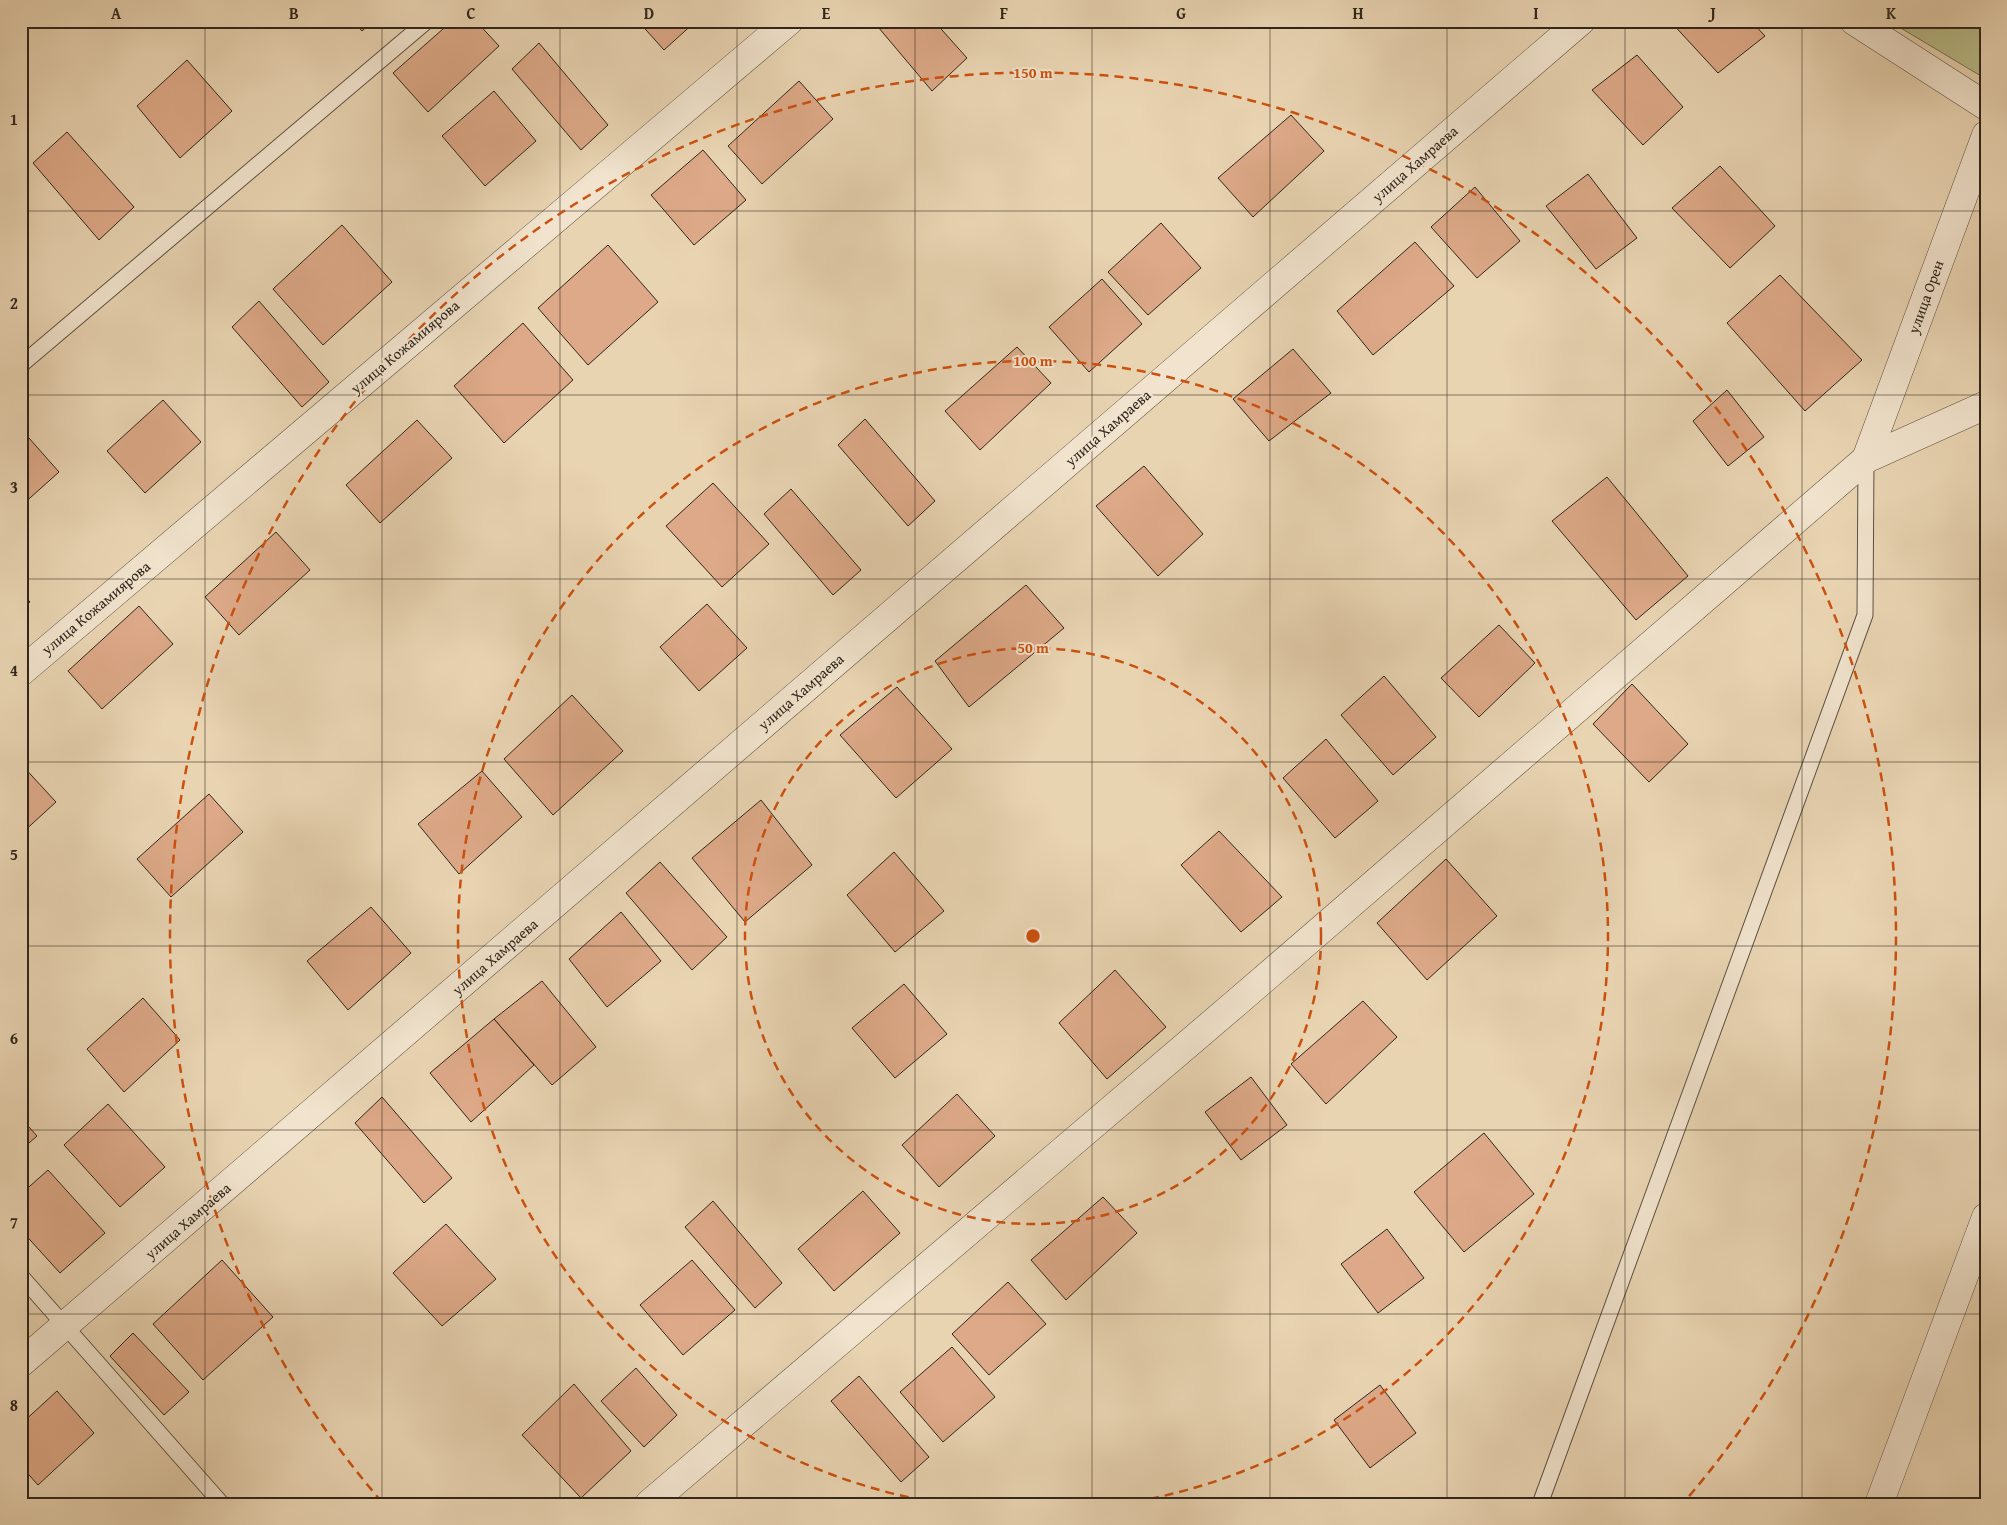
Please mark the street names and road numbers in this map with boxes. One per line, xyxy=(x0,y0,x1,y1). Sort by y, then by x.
street label: улица Хамраева xyxy=(1366,120,1463,208)
street label: улица Орен xyxy=(1902,257,1949,337)
street label: улица Кожамиярова xyxy=(345,294,464,399)
street label: улица Хамраева xyxy=(1059,384,1156,472)
street label: улица Кожамиярова xyxy=(36,555,155,660)
street label: улица Хамраева xyxy=(752,648,849,736)
street label: улица Хамраева xyxy=(446,913,543,1001)
street label: улица Хамраева xyxy=(139,1177,236,1265)

